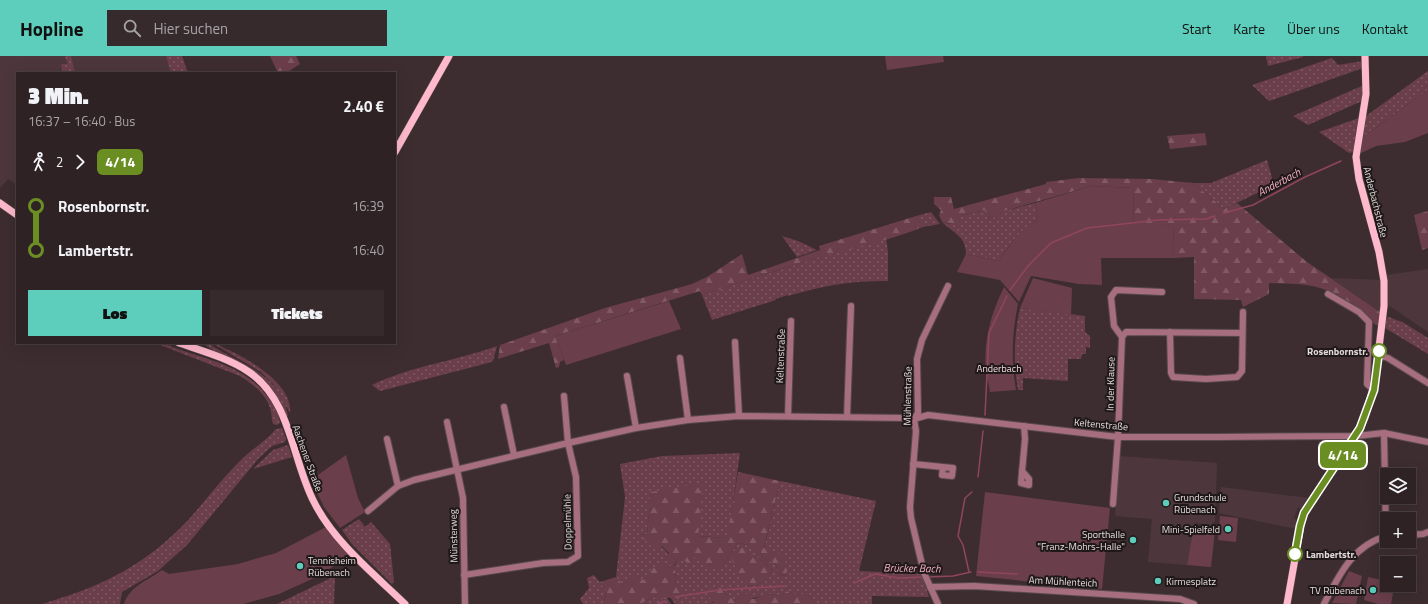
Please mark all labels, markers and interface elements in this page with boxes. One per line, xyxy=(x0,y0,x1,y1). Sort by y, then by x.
search box xyxy=(107,10,387,46)
text: Hopline xyxy=(20,14,83,43)
icon: search xyxy=(121,17,143,39)
text: Hier suchen xyxy=(153,17,228,40)
text: Start xyxy=(1182,18,1211,39)
text: Karte xyxy=(1233,18,1265,39)
text: Über uns xyxy=(1287,18,1340,39)
text: Kontakt xyxy=(1362,18,1408,39)
text: 3 Min. xyxy=(28,79,89,113)
text: 2.40 € xyxy=(343,95,384,118)
text: 16:37 – 16:40 · Bus xyxy=(28,111,135,131)
icon: walk xyxy=(28,151,50,173)
icon: forward xyxy=(69,151,91,173)
text: 4/14 xyxy=(105,151,135,172)
text: 2 xyxy=(56,152,63,172)
water label: Anderbach xyxy=(1255,164,1304,200)
street label: Anderbachstraße xyxy=(1359,165,1392,239)
text: Rosenbornstr. xyxy=(58,195,149,218)
text: 16:39 xyxy=(352,196,384,216)
text: Lambertstr. xyxy=(58,239,133,262)
text: 16:40 xyxy=(352,240,384,260)
button: Los xyxy=(28,290,202,336)
button: Tickets xyxy=(210,290,384,336)
street label: Keltenstraße xyxy=(772,329,789,383)
marker: Rosenbornstr. xyxy=(1371,343,1387,359)
place label: Rosenbornstr. xyxy=(1307,344,1368,359)
street label: In der Klause xyxy=(1103,357,1118,411)
park label: Anderbach xyxy=(976,361,1022,376)
street label: Mühlenstraße xyxy=(899,366,916,426)
street label: Keltenstraße xyxy=(1073,415,1129,434)
street label: Aachener Straße xyxy=(289,423,327,494)
line badge: 4/14 xyxy=(1315,442,1371,468)
text: 4/14 xyxy=(1328,444,1358,465)
map controls xyxy=(1380,468,1416,592)
button: layers xyxy=(1380,468,1416,504)
place label: Grundschule Rübenach xyxy=(1174,490,1227,517)
street label: Doppelmühle xyxy=(560,494,575,550)
marker: Grundschule Rübenach xyxy=(1161,498,1171,508)
street label: Münsterweg xyxy=(446,509,461,563)
button: + xyxy=(1380,512,1416,548)
place label: Mini-Spielfeld xyxy=(1162,522,1220,537)
marker: Mini-Spielfeld xyxy=(1223,524,1233,534)
place label: Sporthalle "Franz-Mohrs-Halle" xyxy=(1037,527,1125,554)
marker: Sporthalle "Franz-Mohrs-Halle" xyxy=(1128,535,1138,545)
marker: Lambertstr. xyxy=(1287,546,1303,562)
place label: Lambertstr. xyxy=(1306,547,1356,562)
place label: Tennisheim Rübenach xyxy=(308,553,356,580)
button: − xyxy=(1380,556,1416,592)
water label: Brücker Bach xyxy=(883,560,941,577)
marker: Tennisheim Rübenach xyxy=(295,561,305,571)
street label: Am Mühlenteich xyxy=(1028,572,1098,591)
place label: Kirmesplatz xyxy=(1166,574,1216,589)
marker: Kirmesplatz xyxy=(1153,576,1163,586)
place label: TV Rübenach xyxy=(1310,583,1365,598)
marker: TV Rübenach xyxy=(1368,585,1378,595)

